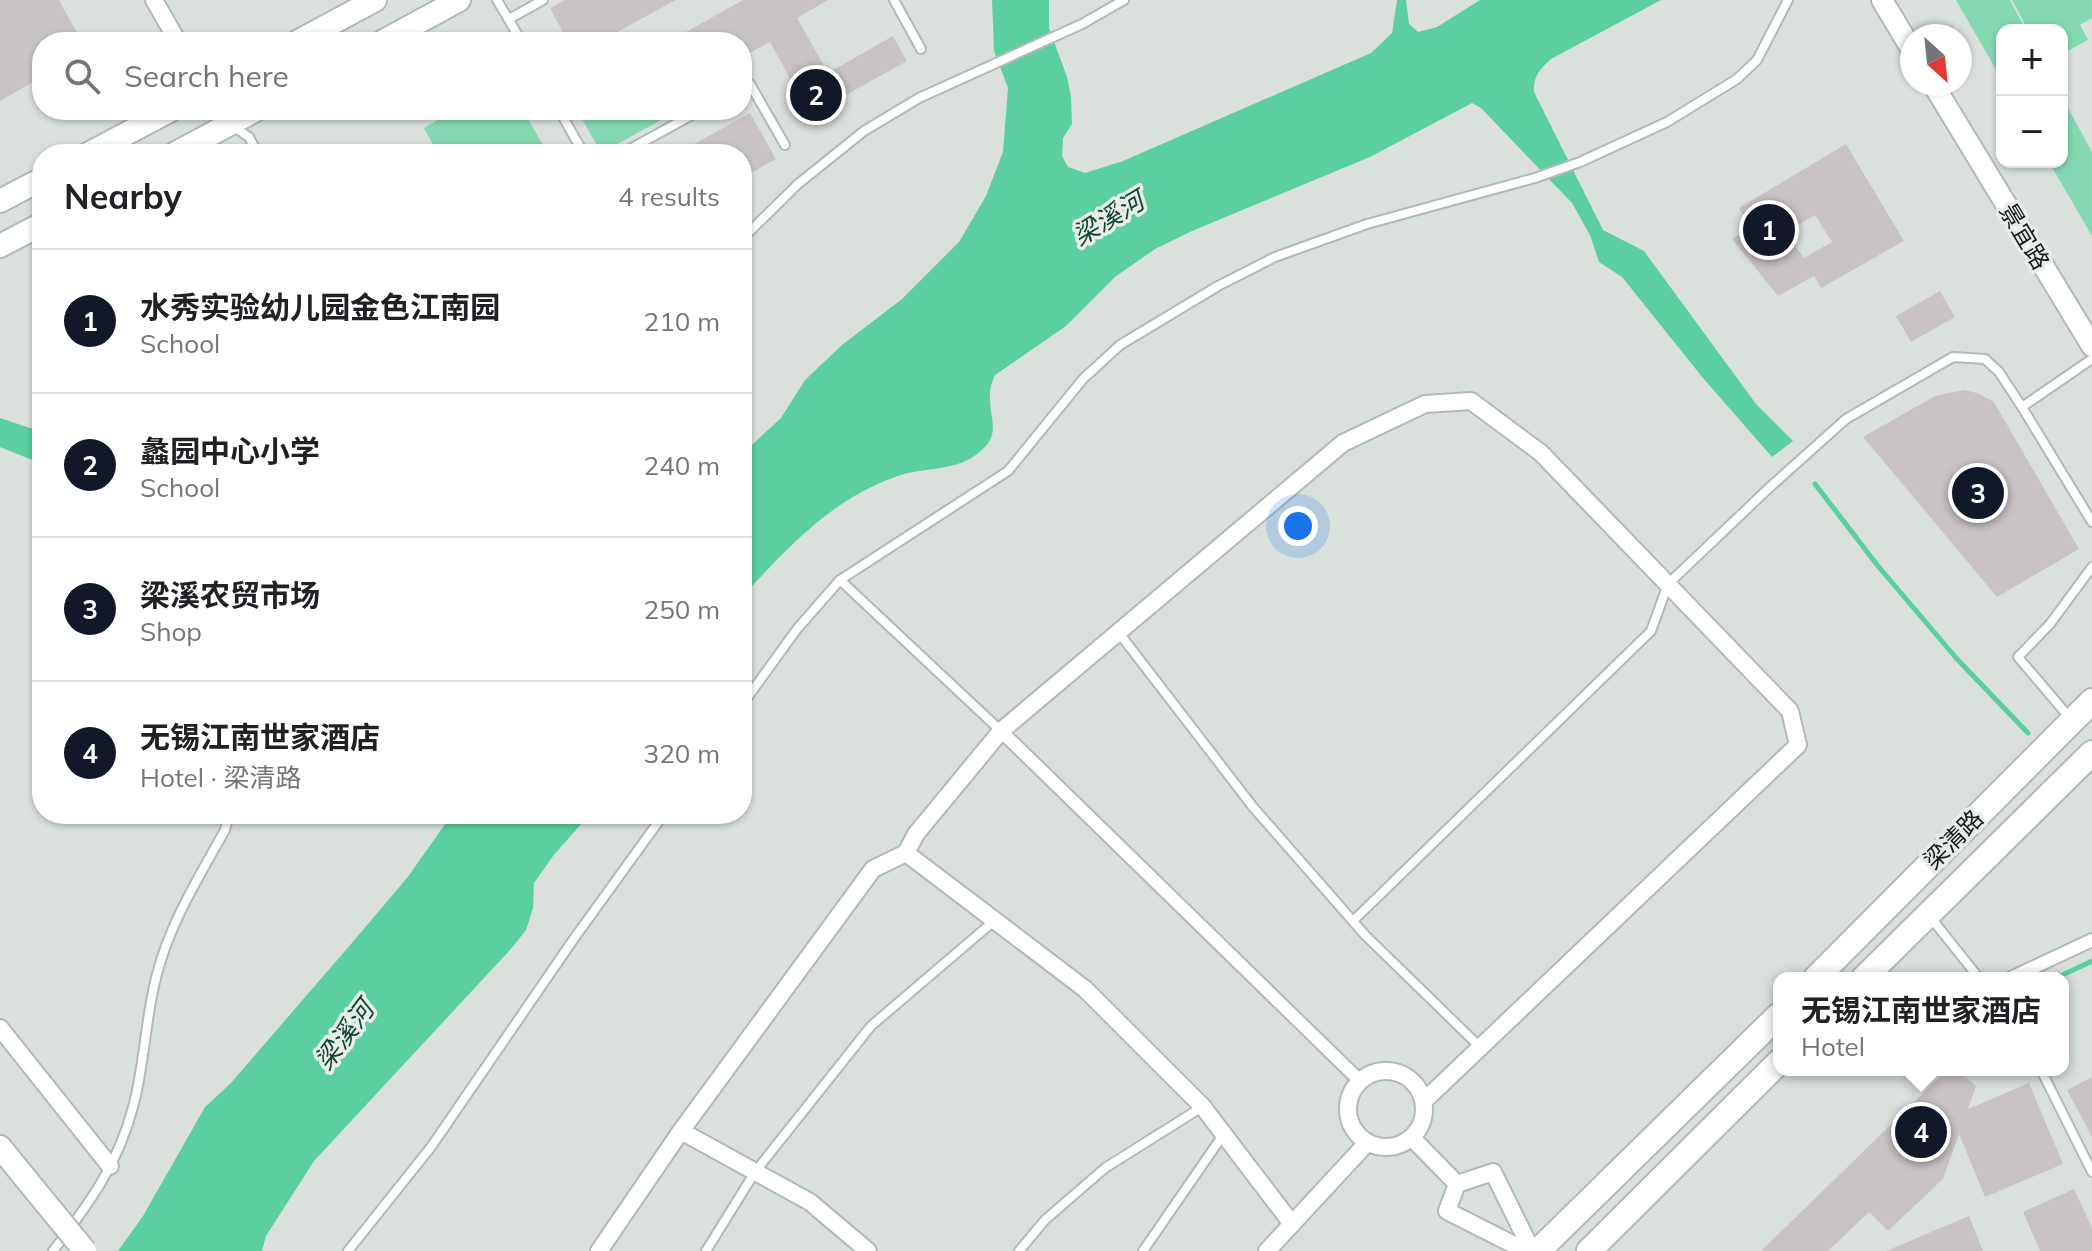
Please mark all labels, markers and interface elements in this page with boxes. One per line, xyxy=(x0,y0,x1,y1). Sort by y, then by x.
north arrow xyxy=(1900,24,1972,96)
map controls xyxy=(1996,24,2068,168)
button: + xyxy=(1996,24,2068,96)
search box xyxy=(32,32,752,120)
icon: search xyxy=(60,54,104,98)
text: Search here xyxy=(124,57,289,95)
pin: 2 xyxy=(790,65,842,125)
button: − xyxy=(1996,96,2068,168)
text: Nearby xyxy=(64,175,182,218)
text: 4 results xyxy=(618,180,720,213)
water label: 梁溪河 xyxy=(1066,181,1154,252)
street label: 景宜路 xyxy=(1994,197,2056,275)
pin: 1 xyxy=(1743,200,1795,260)
text: 水秀实验幼儿园金色江南园 xyxy=(140,288,500,326)
text: 1 xyxy=(82,305,98,338)
text: 210 m xyxy=(644,305,720,338)
text: School xyxy=(140,327,220,360)
text: 蠡园中心小学 xyxy=(140,432,320,470)
text: 2 xyxy=(82,449,98,482)
text: 240 m xyxy=(644,449,720,482)
pin: 3 xyxy=(1952,463,2004,523)
text: School xyxy=(140,471,220,504)
your location xyxy=(1278,506,1318,546)
text: 梁溪农贸市场 xyxy=(140,576,320,614)
text: 3 xyxy=(82,593,98,626)
text: 250 m xyxy=(644,593,720,626)
text: Shop xyxy=(140,615,202,648)
text: 无锡江南世家酒店 xyxy=(140,718,380,756)
text: 4 xyxy=(82,737,98,770)
text: 320 m xyxy=(644,737,720,770)
text: Hotel · 梁清路 xyxy=(140,761,302,794)
street label: 梁清路 xyxy=(1917,803,1989,875)
popup xyxy=(1773,972,2069,1076)
water label: 梁溪河 xyxy=(307,990,384,1076)
text: 无锡江南世家酒店 xyxy=(1801,991,2041,1029)
text: Hotel xyxy=(1801,1030,1865,1063)
pin: 4 xyxy=(1895,1102,1947,1162)

